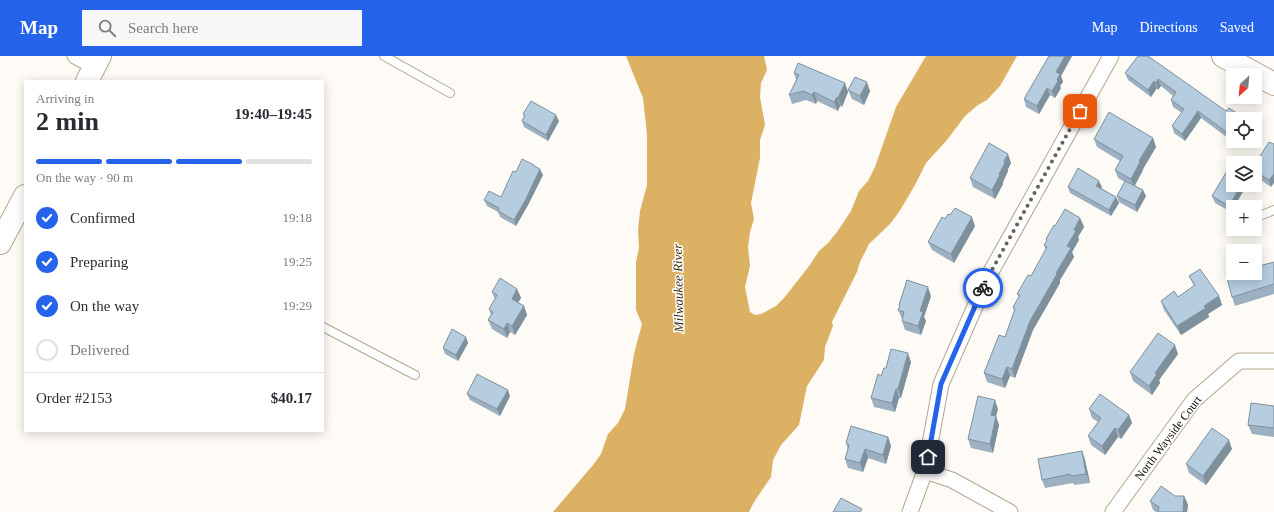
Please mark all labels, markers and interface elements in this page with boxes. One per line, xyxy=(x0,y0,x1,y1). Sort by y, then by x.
search box xyxy=(82,10,362,46)
text: Map xyxy=(20,17,58,38)
icon: search xyxy=(96,17,118,39)
text: Search here xyxy=(128,20,198,36)
text: Map xyxy=(1092,20,1117,35)
text: Directions xyxy=(1139,20,1198,35)
text: Saved xyxy=(1220,20,1254,35)
north arrow xyxy=(1226,68,1262,104)
map controls xyxy=(1226,68,1262,280)
text: Arriving in xyxy=(36,91,94,106)
pin xyxy=(1063,94,1097,128)
icon: bag xyxy=(1069,100,1091,122)
text: 19:40–19:45 xyxy=(235,106,312,122)
text: 2 min xyxy=(36,107,99,136)
button: locate xyxy=(1226,112,1262,148)
button: layers xyxy=(1226,156,1262,192)
text: On the way · 90 m xyxy=(36,170,133,185)
button: + xyxy=(1226,200,1262,236)
icon: check xyxy=(36,207,58,229)
text: Confirmed xyxy=(70,210,135,226)
text: 19:18 xyxy=(282,210,312,225)
water label: Milwaukee River xyxy=(670,243,686,333)
button: − xyxy=(1226,244,1262,280)
icon: check xyxy=(36,251,58,273)
text: Preparing xyxy=(70,254,128,270)
text: 19:25 xyxy=(282,254,312,269)
courier xyxy=(963,268,1003,308)
icon: bike xyxy=(972,277,994,299)
icon: check xyxy=(36,295,58,317)
text: On the way xyxy=(70,298,139,314)
text: 19:29 xyxy=(282,298,312,313)
text: Delivered xyxy=(70,342,129,358)
text: Order #2153 xyxy=(36,390,112,406)
text: $40.17 xyxy=(271,390,312,406)
street label: North Wayside Court xyxy=(1132,392,1205,483)
pin xyxy=(911,440,945,474)
icon: home xyxy=(917,446,939,468)

